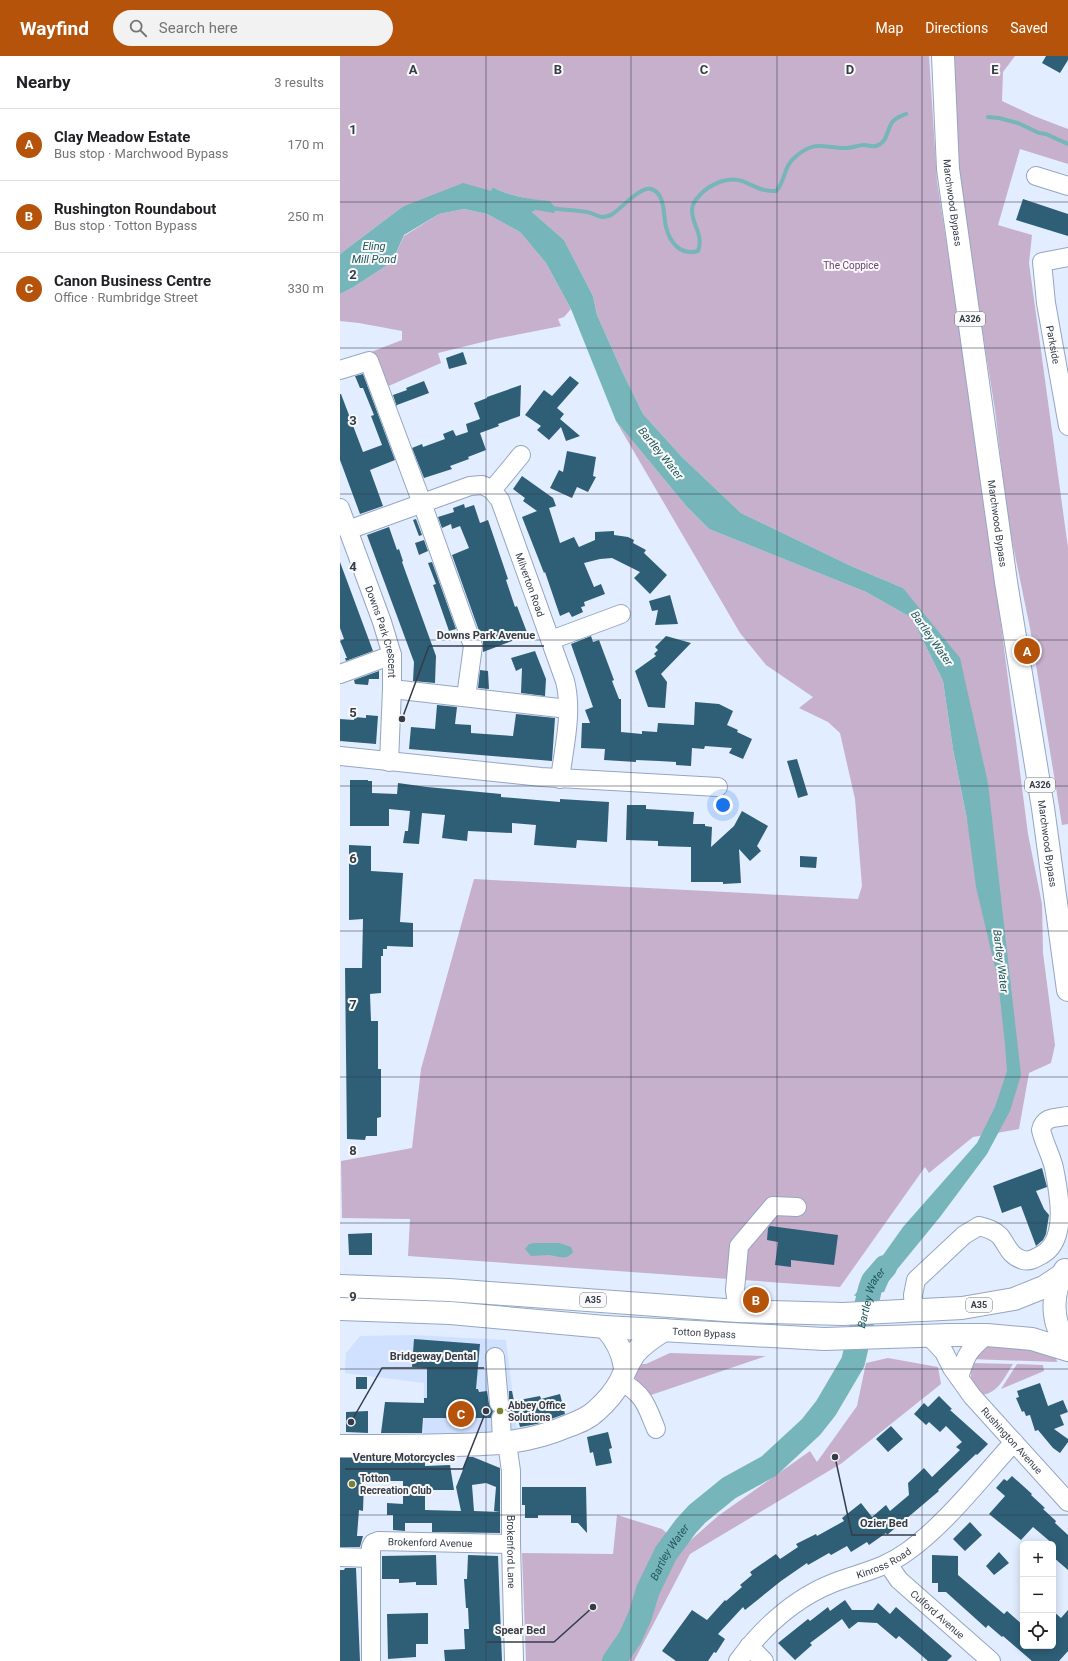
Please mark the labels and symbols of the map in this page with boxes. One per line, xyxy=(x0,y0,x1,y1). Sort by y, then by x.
text: A xyxy=(409,62,418,77)
text: B xyxy=(554,62,562,77)
text: C xyxy=(700,62,709,77)
text: D xyxy=(846,62,854,77)
text: E xyxy=(991,62,999,77)
text: 1 xyxy=(349,122,357,137)
street label: Marchwood Bypass xyxy=(942,159,964,247)
water label: Eling Mill Pond xyxy=(352,240,397,266)
park label: The Coppice xyxy=(823,260,879,271)
text: 2 xyxy=(349,267,357,282)
road number: A326 xyxy=(955,312,985,326)
street label: Parkside xyxy=(1044,325,1062,365)
text: 3 xyxy=(349,413,357,428)
water label: Bartley Water xyxy=(636,425,686,482)
street label: Marchwood Bypass xyxy=(986,479,1009,568)
street label: Milverton Road xyxy=(513,551,546,618)
text: 4 xyxy=(349,559,357,574)
street label: Downs Park Crescent xyxy=(363,584,397,678)
water label: Bartley Water xyxy=(908,608,955,668)
callout: Downs Park Avenue xyxy=(429,623,544,646)
text: Downs Park Avenue xyxy=(437,629,535,642)
pin: A xyxy=(1014,636,1040,666)
text: 5 xyxy=(349,705,357,720)
road number: A326 xyxy=(1025,778,1055,792)
your location xyxy=(713,795,733,815)
street label: Marchwood Bypass xyxy=(1036,799,1059,888)
text: 6 xyxy=(349,851,357,866)
water label: Bartley Water xyxy=(990,929,1011,994)
text: 7 xyxy=(349,997,357,1012)
text: 8 xyxy=(349,1143,357,1158)
water label: Bartley Water xyxy=(855,1265,888,1330)
pin: B xyxy=(743,1285,769,1315)
text: 9 xyxy=(349,1289,357,1304)
road number: A35 xyxy=(580,1293,606,1307)
road number: A35 xyxy=(966,1298,992,1312)
street label: Totton Bypass xyxy=(672,1326,736,1340)
callout: Bridgeway Dental xyxy=(382,1345,484,1368)
text: Bridgeway Dental xyxy=(390,1350,476,1363)
pin: C xyxy=(448,1399,474,1429)
place label: Abbey Office Solutions xyxy=(508,1400,566,1423)
street label: Rushington Avenue xyxy=(979,1405,1045,1476)
marker: Abbey Office Solutions xyxy=(495,1406,505,1416)
callout: Venture Motorcycles xyxy=(345,1446,463,1469)
text: Venture Motorcycles xyxy=(353,1451,456,1464)
place label: Totton Recreation Club xyxy=(360,1473,432,1496)
marker: Totton Recreation Club xyxy=(347,1479,357,1489)
callout: Ozier Bed xyxy=(852,1512,916,1535)
street label: Brokenford Lane xyxy=(505,1515,517,1589)
text: Ozier Bed xyxy=(860,1517,908,1530)
water label: Bartley Water xyxy=(648,1522,692,1582)
street label: Brokenford Avenue xyxy=(388,1536,472,1549)
street label: Kinross Road xyxy=(855,1546,913,1581)
street label: Culford Avenue xyxy=(908,1588,966,1641)
callout: Spear Bed xyxy=(487,1619,554,1642)
text: Spear Bed xyxy=(495,1624,545,1637)

